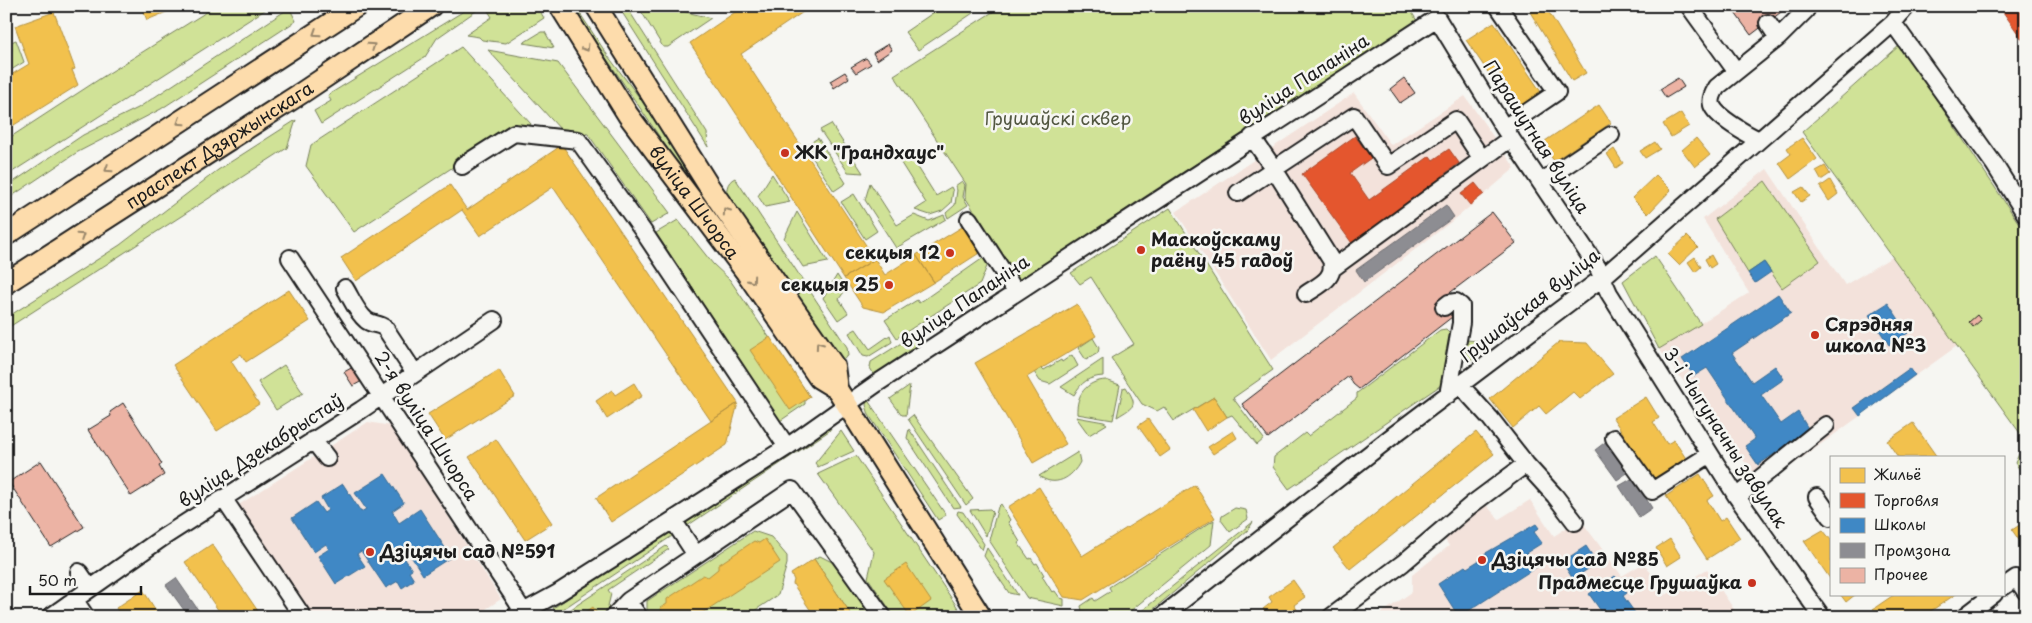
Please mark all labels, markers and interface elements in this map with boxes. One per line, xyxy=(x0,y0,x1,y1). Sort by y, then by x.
street label: вуліца Папаніна xyxy=(1233,26,1374,131)
one-way arrow xyxy=(313,27,322,36)
one-way arrow xyxy=(367,42,376,52)
one-way arrow xyxy=(580,42,590,51)
street label: Парашутная вуліца xyxy=(1477,54,1597,218)
street label: праспект Дзяржынскага xyxy=(120,74,319,215)
park label: Грушаўскі сквер xyxy=(985,104,1131,131)
one-way arrow xyxy=(176,115,185,125)
place label: ЖК "Грандхаус" xyxy=(794,138,944,165)
street label: вуліца Шчорса xyxy=(643,139,747,265)
marker: ЖК "Грандхаус" xyxy=(779,147,791,159)
one-way arrow xyxy=(104,162,113,172)
one-way arrow xyxy=(723,207,732,217)
place label: Маскоўскаму раёну 45 гадоў xyxy=(1151,225,1293,273)
one-way arrow xyxy=(75,233,84,242)
place label: секцыя 12 xyxy=(845,238,940,265)
street label: Грушаўская вуліца xyxy=(1453,241,1605,368)
marker: Маскоўскаму раёну 45 гадоў xyxy=(1135,244,1147,256)
street label: вуліца Папаніна xyxy=(894,247,1035,354)
marker: секцыя 12 xyxy=(944,247,956,259)
place label: секцыя 25 xyxy=(781,270,879,297)
one-way arrow xyxy=(746,275,755,284)
marker: секцыя 25 xyxy=(883,279,895,291)
place label: Сярэдняя школа №3 xyxy=(1825,310,1927,358)
marker: Сярэдняя школа №3 xyxy=(1809,329,1821,341)
one-way arrow xyxy=(816,341,825,350)
street label: 3-і Чыгуначны завулак xyxy=(1658,342,1795,533)
street label: 2-я вуліца Шчорса xyxy=(369,345,486,506)
street label: вуліца Дзекабрыстаў xyxy=(172,386,348,513)
legend xyxy=(1830,456,2004,596)
text: Жильё xyxy=(1873,462,1921,485)
text: Торговля xyxy=(1874,488,1939,511)
text: Школы xyxy=(1874,512,1926,535)
place label: Дзіцячы сад №591 xyxy=(379,537,555,564)
text: Промзона xyxy=(1874,538,1951,561)
place label: Дзіцячы сад №85 xyxy=(1491,545,1659,572)
marker: Дзіцячы сад №591 xyxy=(364,546,376,558)
marker: Дзіцячы сад №85 xyxy=(1476,554,1488,566)
text: Прочее xyxy=(1874,562,1928,585)
scale bar xyxy=(30,563,141,595)
text: 50 m xyxy=(38,568,77,591)
place label: Прадмесце Грушаўка xyxy=(1538,568,1742,595)
marker: Прадмесце Грушаўка xyxy=(1746,577,1758,589)

